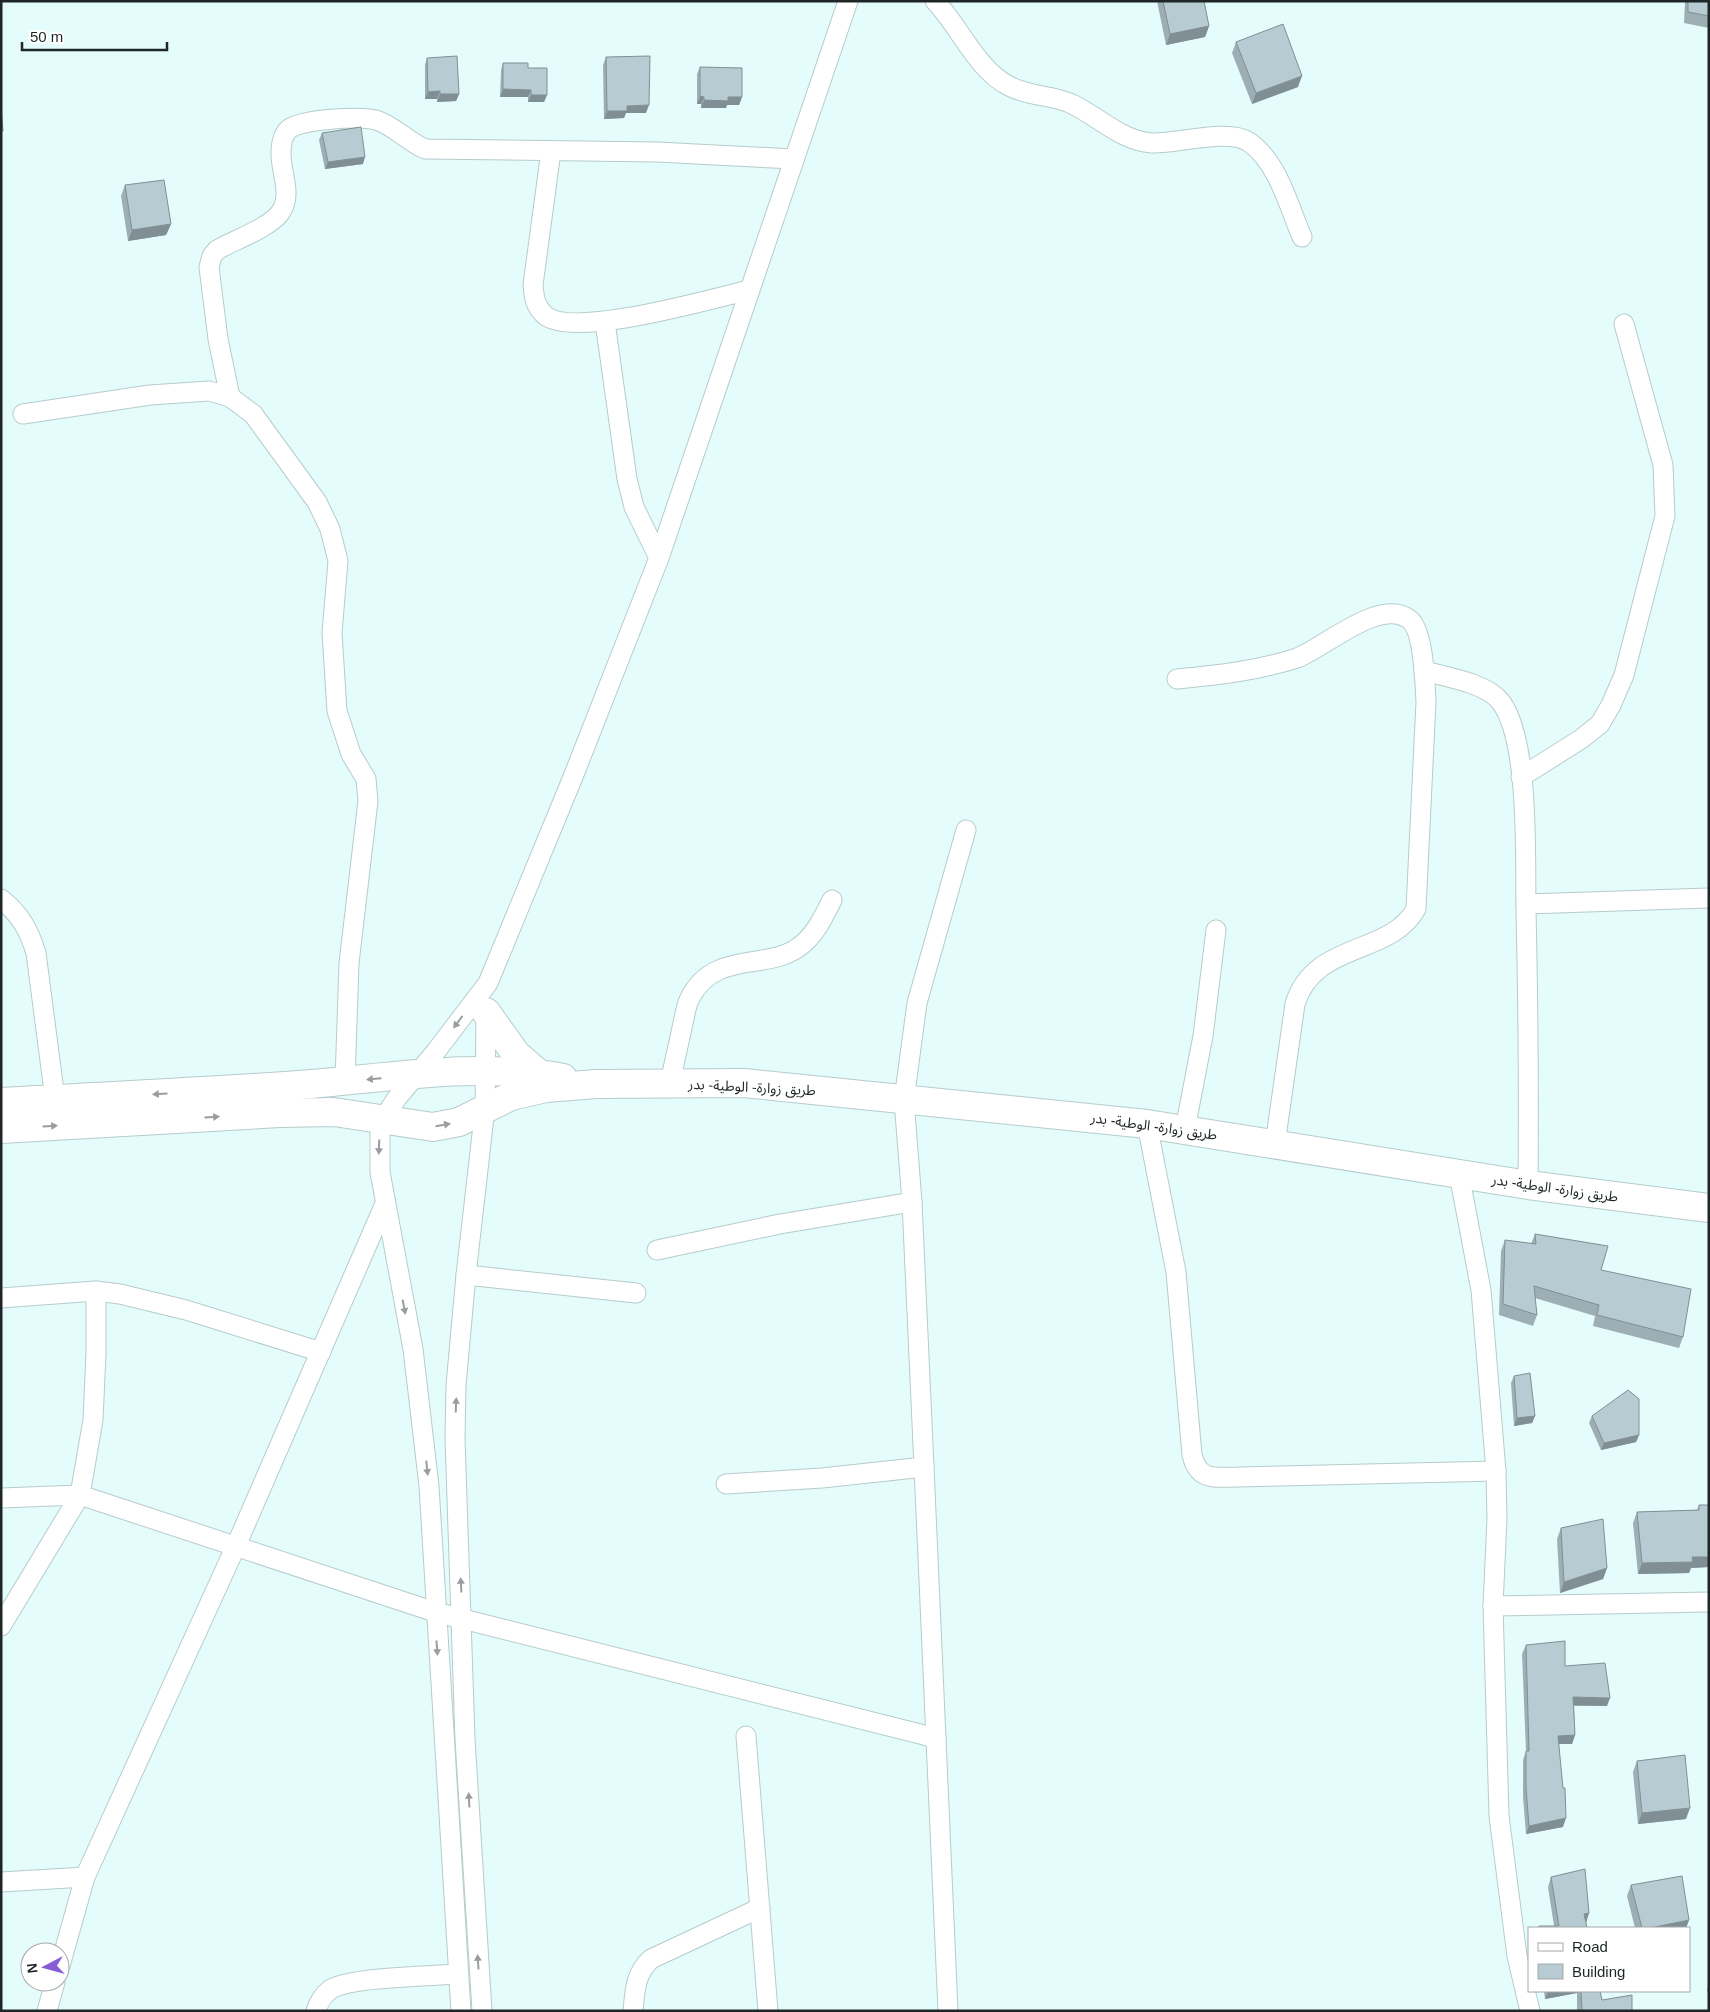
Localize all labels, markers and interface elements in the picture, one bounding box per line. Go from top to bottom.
scale bar [22,20,168,52]
text: 50 m [30,28,63,45]
one-way arrow [453,1015,464,1028]
one-way arrow [366,1075,382,1083]
street label: طريق زوارة- الوطية- بدر [687,1076,816,1100]
one-way arrow [152,1091,168,1099]
street label: طريق زوارة- الوطية- بدر [1088,1109,1218,1145]
one-way arrow [204,1112,220,1120]
one-way arrow [435,1120,451,1128]
one-way arrow [42,1122,58,1130]
one-way arrow [375,1139,383,1155]
street label: طريق زوارة- الوطية- بدر [1489,1171,1619,1207]
one-way arrow [401,1300,409,1316]
one-way arrow [452,1397,460,1413]
one-way arrow [423,1461,431,1477]
one-way arrow [456,1577,464,1593]
one-way arrow [434,1640,442,1656]
one-way arrow [464,1792,472,1808]
legend [1528,1927,1690,1992]
text: Road [1572,1938,1608,1955]
north arrow [20,1942,70,1992]
one-way arrow [474,1954,482,1970]
text: N [24,1962,41,1974]
text: Building [1572,1963,1625,1980]

